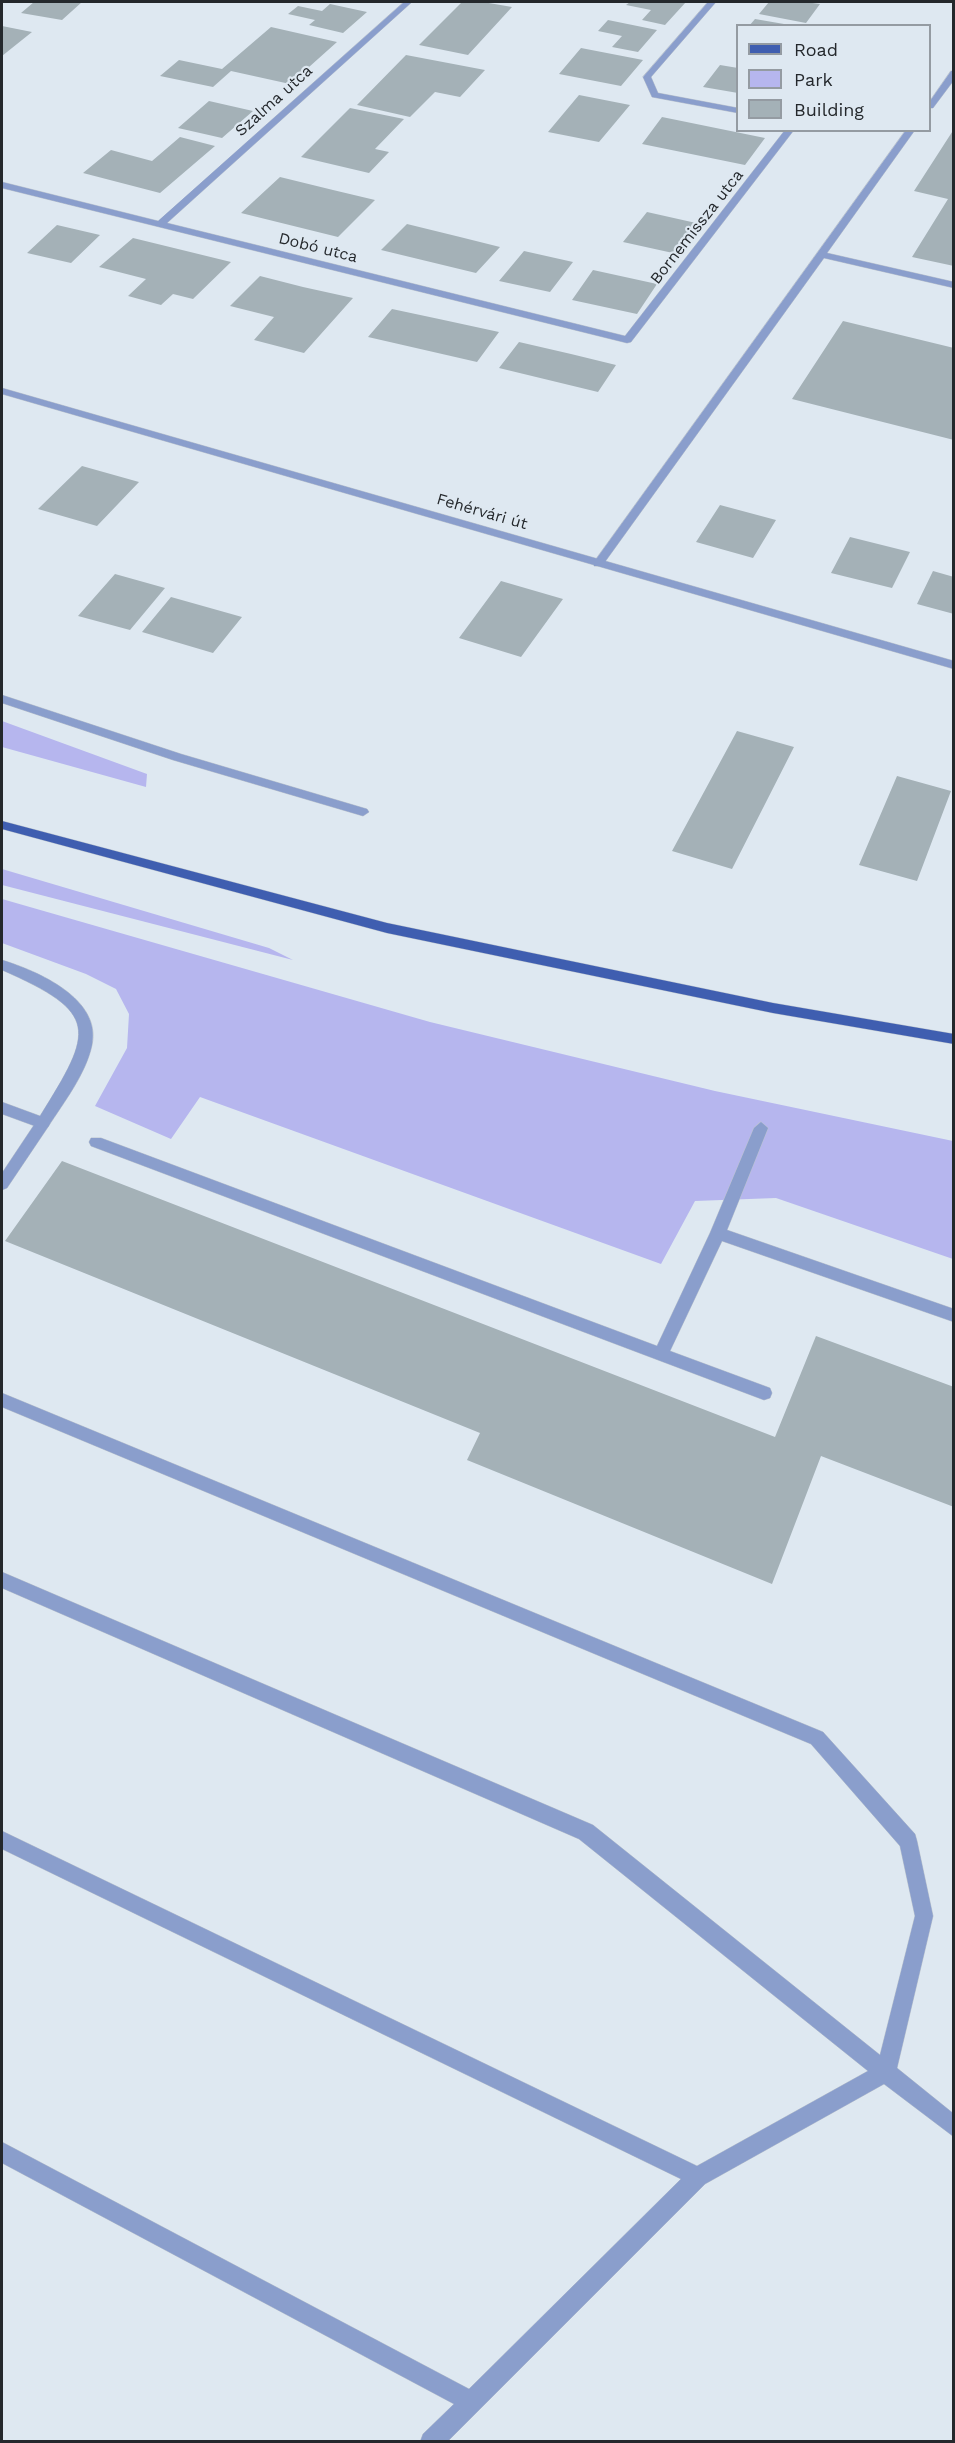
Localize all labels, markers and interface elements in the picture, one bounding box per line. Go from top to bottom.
legend [736,24,931,132]
text: Road [794,39,838,60]
street label: Szalma utca [232,61,316,141]
text: Park [794,69,833,90]
text: Building [794,99,864,120]
street label: Bornemissza utca [646,166,748,288]
street label: Dobó utca [276,229,360,267]
street label: Fehérvári út [434,490,530,534]

